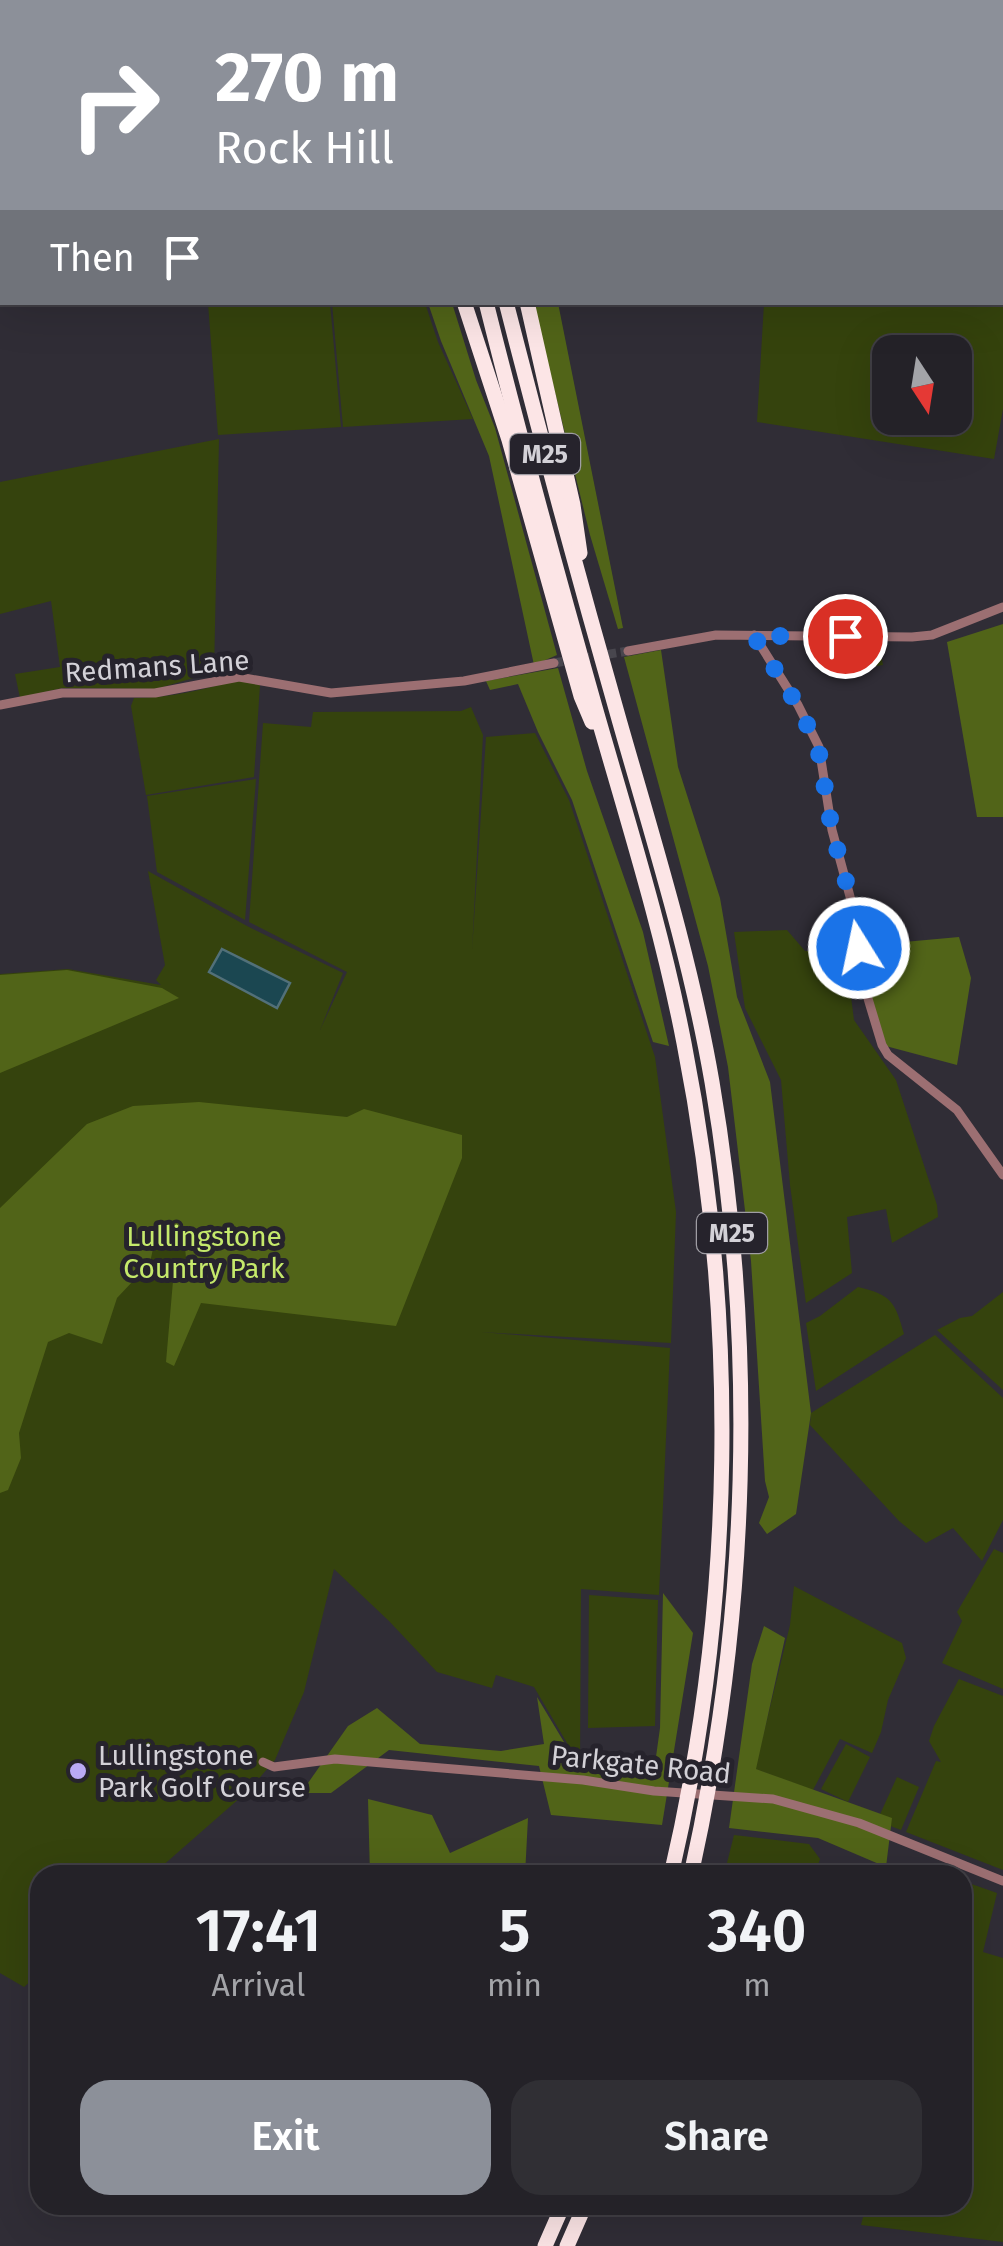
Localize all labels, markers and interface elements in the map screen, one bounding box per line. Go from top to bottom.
text: 270 m [215,36,399,120]
icon: right [50,40,180,170]
text: Rock Hill [215,121,394,175]
icon: arrive [155,230,210,285]
text: Then [50,235,135,281]
north arrow [872,335,972,435]
map controls [872,335,972,435]
road number: M25 [510,434,580,474]
pin [803,594,888,679]
icon: arrive [818,609,873,664]
street label: Redmans Lane [63,644,251,689]
position arrow [807,896,911,1000]
road number: M25 [697,1213,767,1253]
park label: Lullingstone Country Park [123,1220,285,1285]
place label: Lullingstone Park Golf Course [98,1739,306,1804]
street label: Parkgate Road [549,1739,733,1790]
marker: Lullingstone Park Golf Course [67,1760,89,1782]
text: 17:41 [196,1895,321,1967]
text: 5 [499,1895,530,1967]
text: 340 [708,1895,806,1967]
text: Arrival [212,1966,305,2004]
text: min [487,1966,542,2004]
text: m [743,1966,771,2004]
button: Exit [80,2080,491,2195]
button: Share [511,2080,922,2195]

